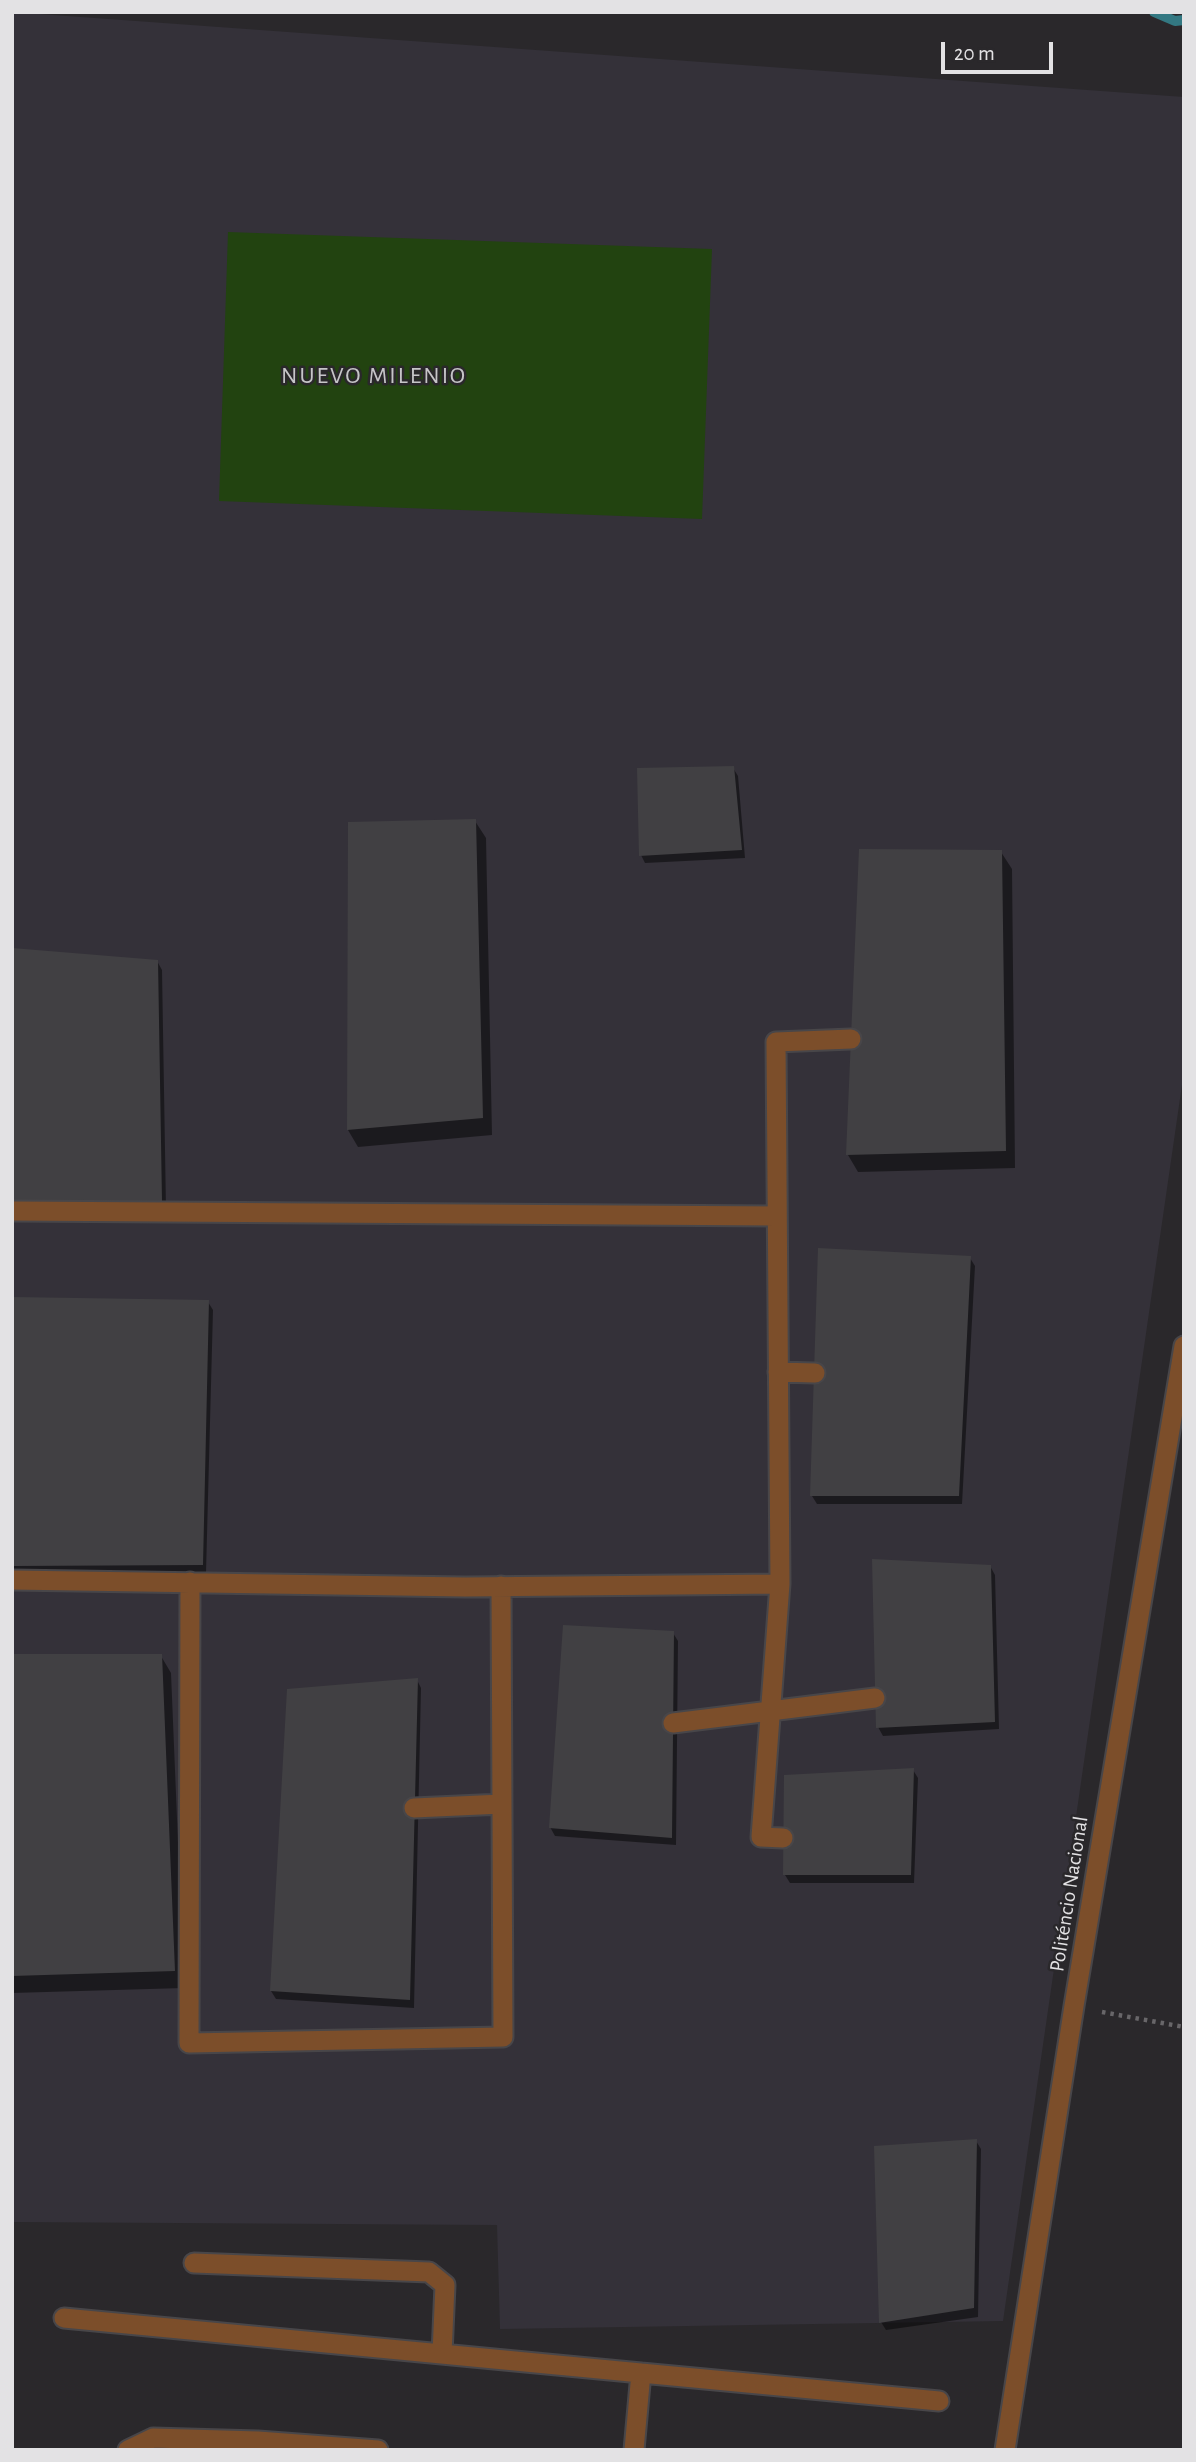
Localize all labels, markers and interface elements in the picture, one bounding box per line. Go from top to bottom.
scale bar [944,28,1056,72]
text: 20 m [954,43,995,64]
district label: NUEVO MILENIO [283,362,465,390]
street label: Politéncio Nacional [1044,1814,1094,1974]

